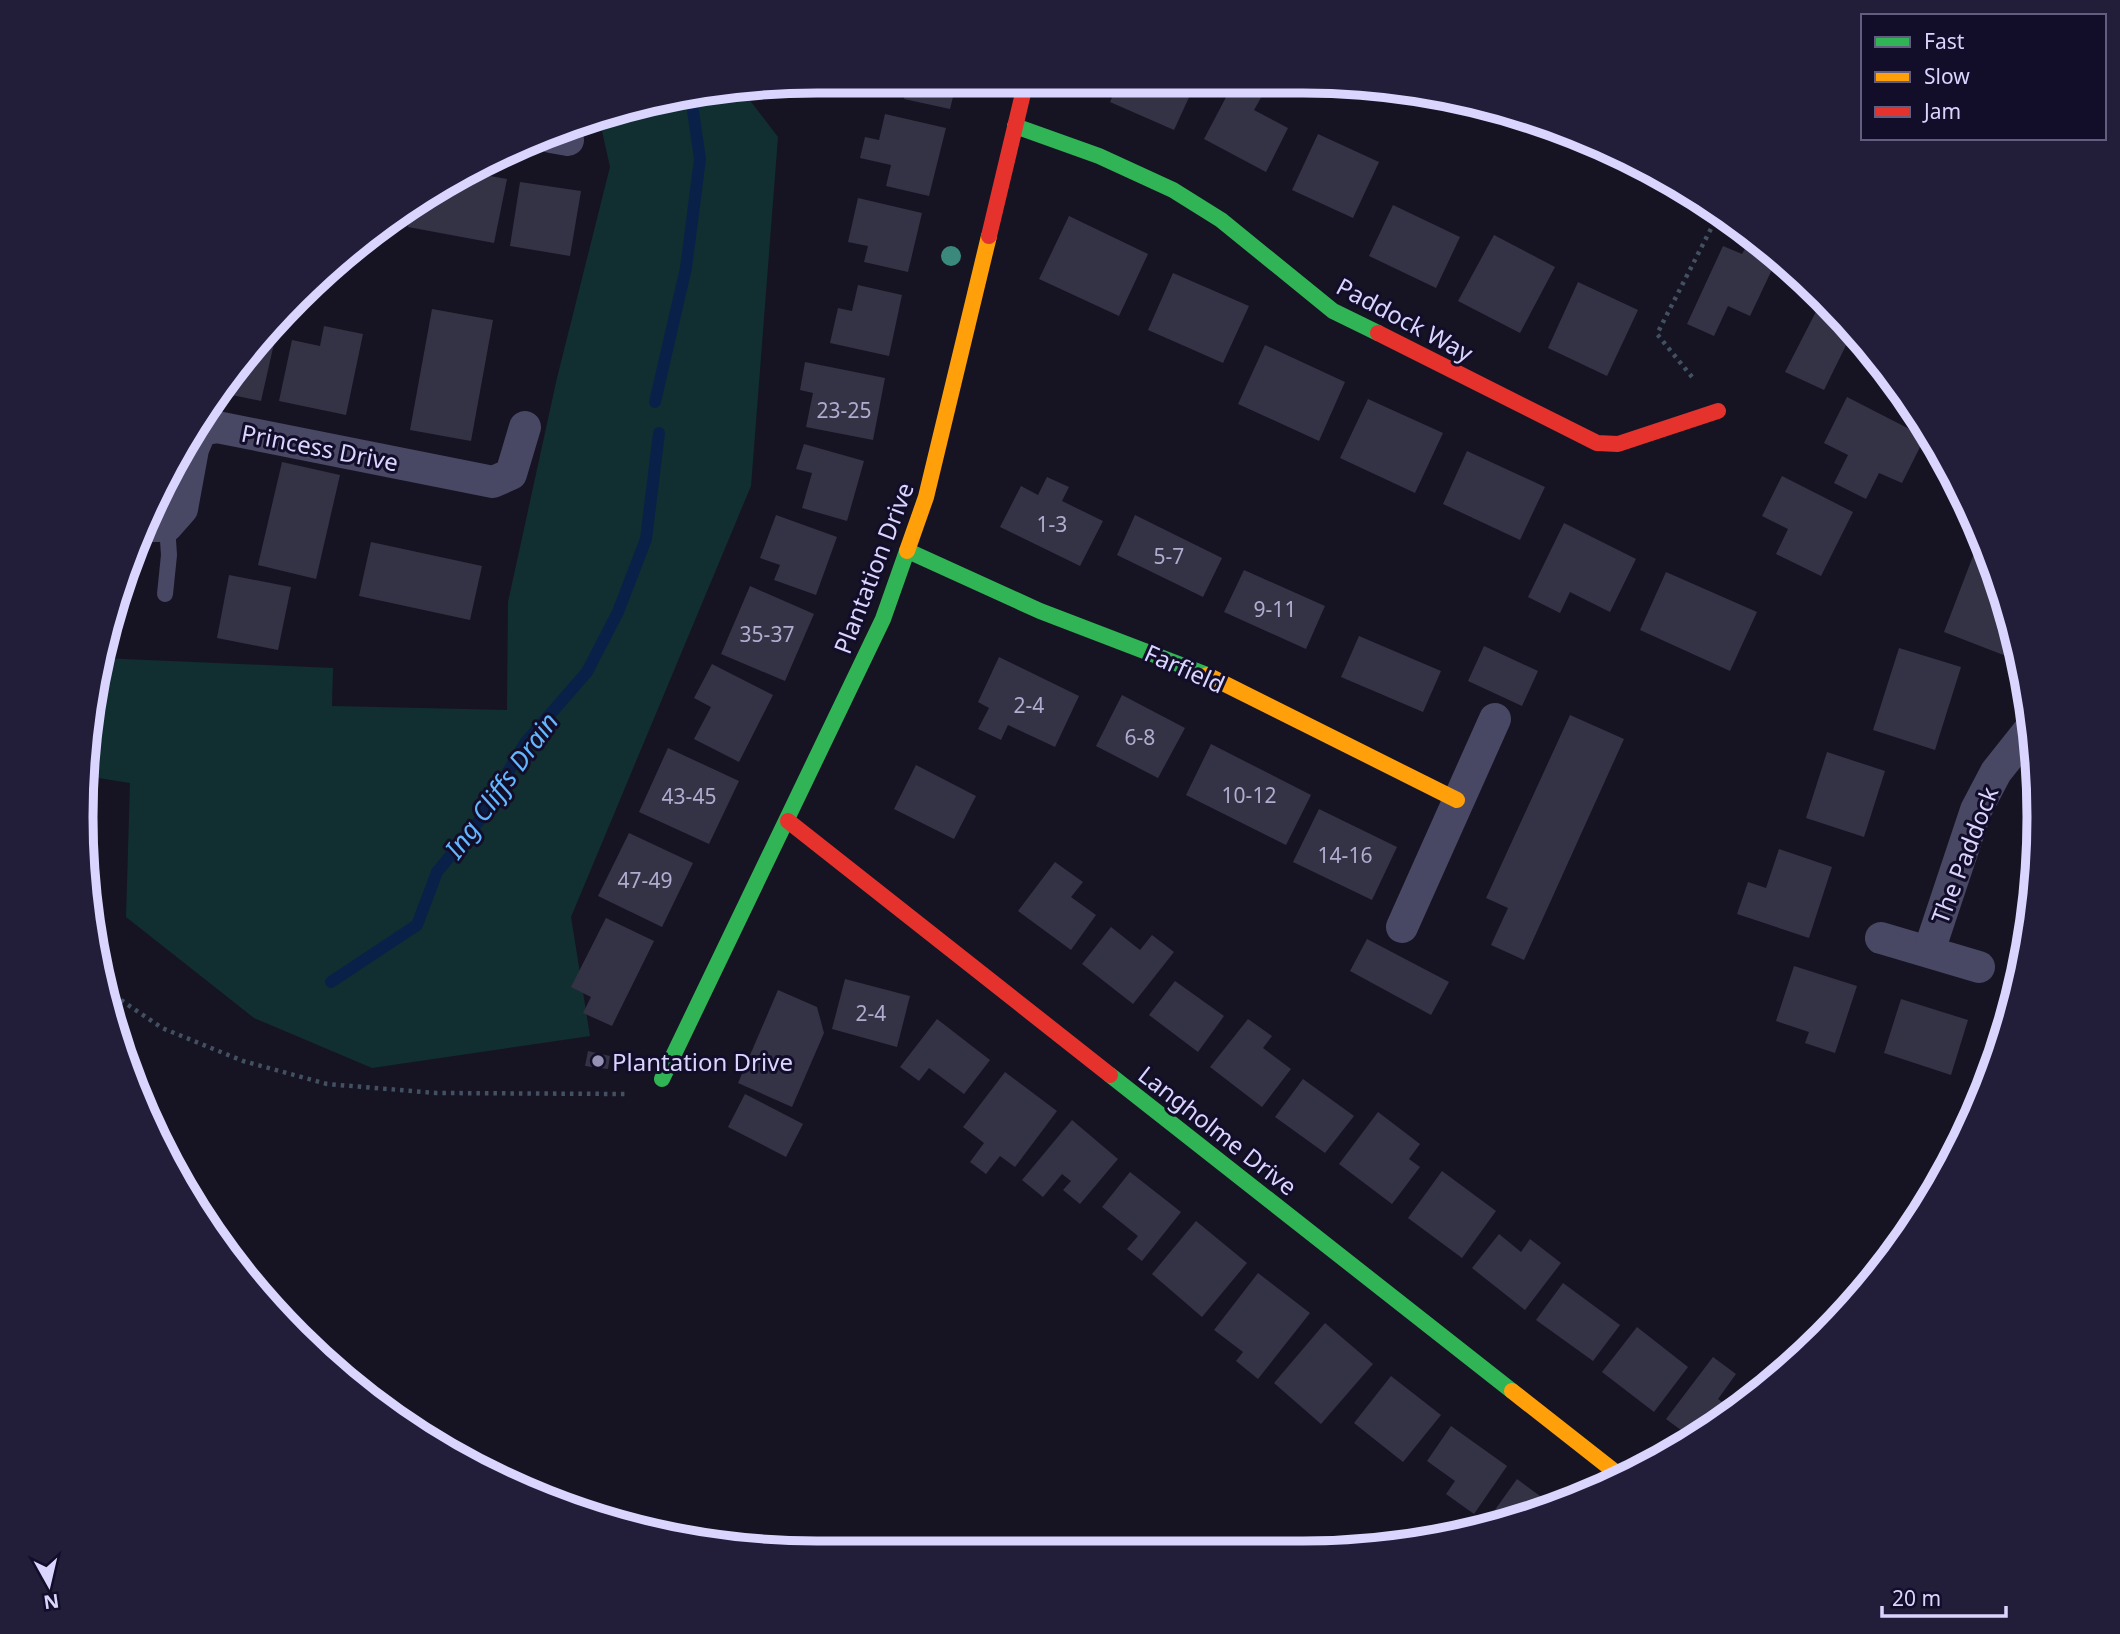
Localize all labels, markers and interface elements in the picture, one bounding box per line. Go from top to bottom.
legend [1861,14,2106,140]
text: Fast [1924,27,1965,55]
text: Slow [1924,62,1970,90]
text: Jam [1922,97,1961,125]
street label: Paddock Way [1331,269,1480,369]
house number: 23-25 [817,396,871,424]
street label: Princess Drive [239,416,401,478]
street label: Plantation Drive [825,478,921,658]
house number: 1-3 [1037,510,1067,538]
house number: 5-7 [1154,542,1184,570]
house number: 9-11 [1254,595,1296,623]
house number: 35-37 [740,620,794,648]
street label: Farfield [1140,636,1230,700]
house number: 2-4 [1014,691,1044,719]
water label: Ing Cliffs Drain [435,705,566,866]
house number: 6-8 [1125,723,1155,751]
house number: 10-12 [1222,781,1276,809]
house number: 43-45 [662,782,716,810]
street label: The Paddock [1923,782,2005,928]
house number: 14-16 [1318,841,1372,869]
house number: 47-49 [618,866,672,894]
house number: 2-4 [856,999,886,1027]
place label: Plantation Drive [612,1045,793,1078]
marker: Plantation Drive [590,1053,606,1069]
street label: Langholme Drive [1132,1058,1304,1202]
north arrow [14,1550,84,1620]
scale bar [1882,1574,2006,1618]
text: 20 m [1892,1584,1941,1612]
text: N [42,1588,61,1616]

